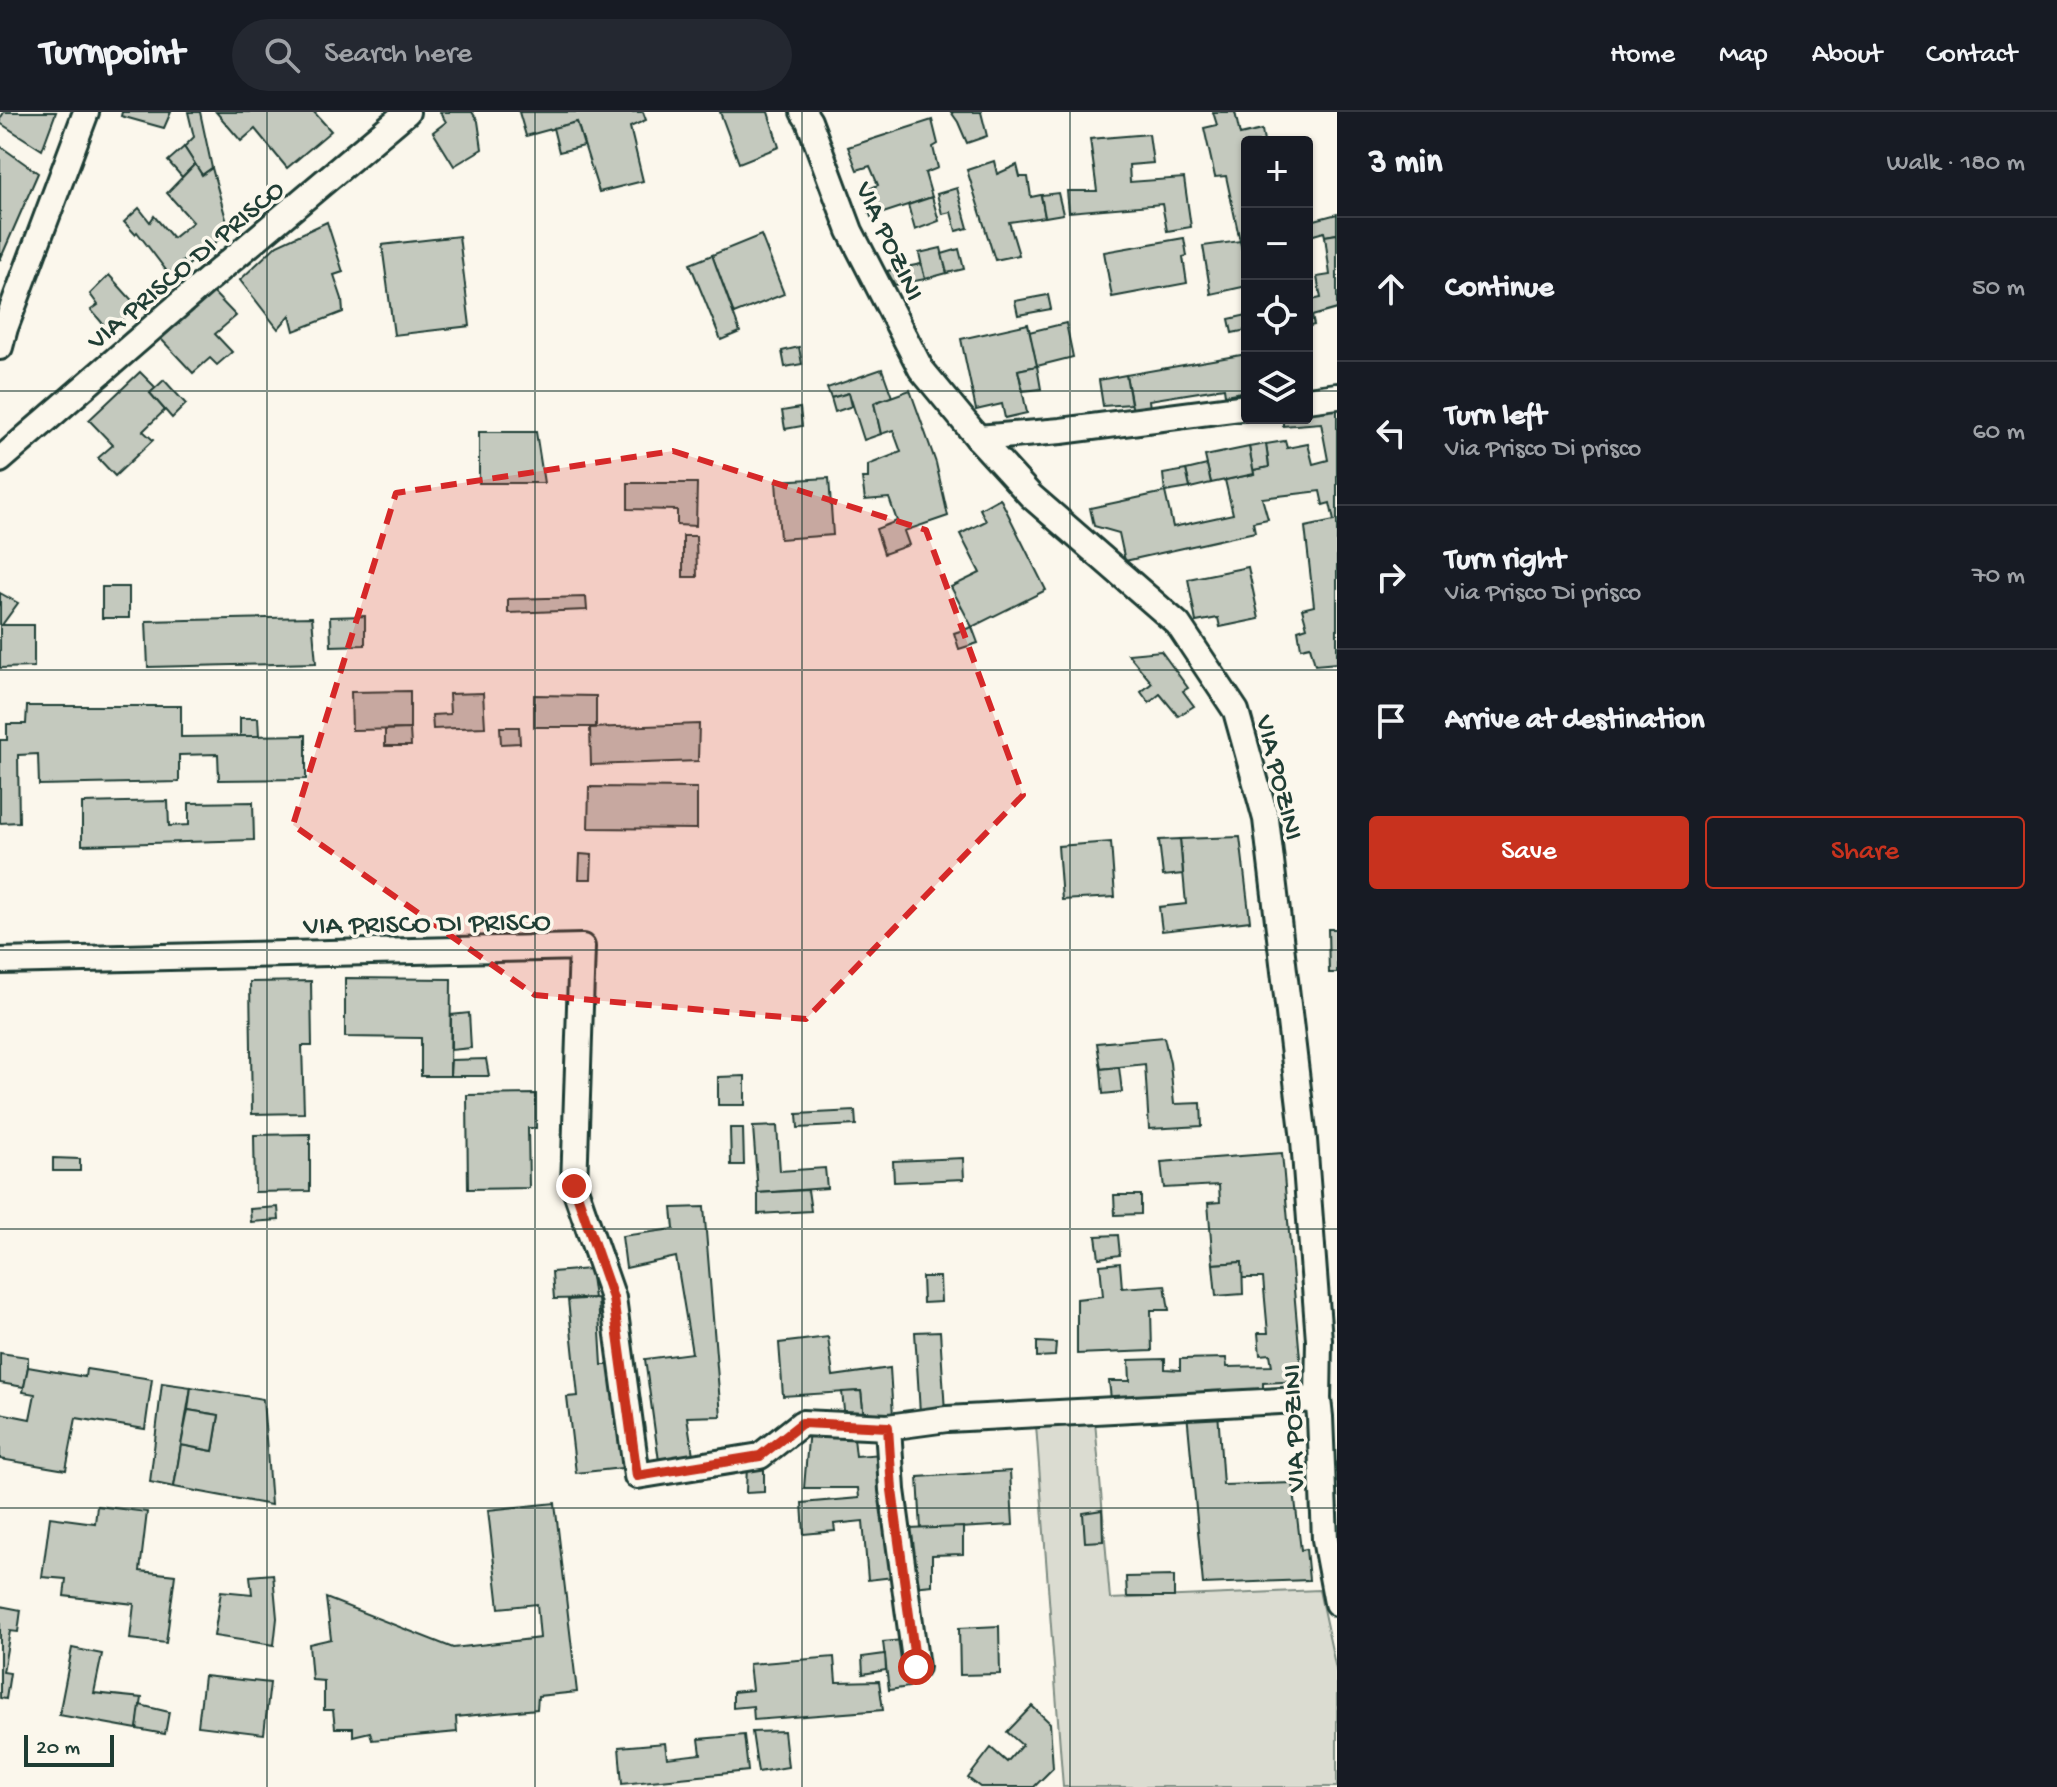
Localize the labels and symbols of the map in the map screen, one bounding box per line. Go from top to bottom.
street label: VIA PRISCO DI PRISCO [81,174,292,359]
street label: VIA POZINI [846,176,930,307]
street label: VIA POZINI [1246,711,1309,844]
street label: VIA PRISCO DI PRISCO [302,907,551,944]
route end [556,1168,592,1204]
street label: VIA POZINI [1277,1364,1314,1493]
route start [898,1649,934,1685]
scale bar [24,1731,114,1767]

